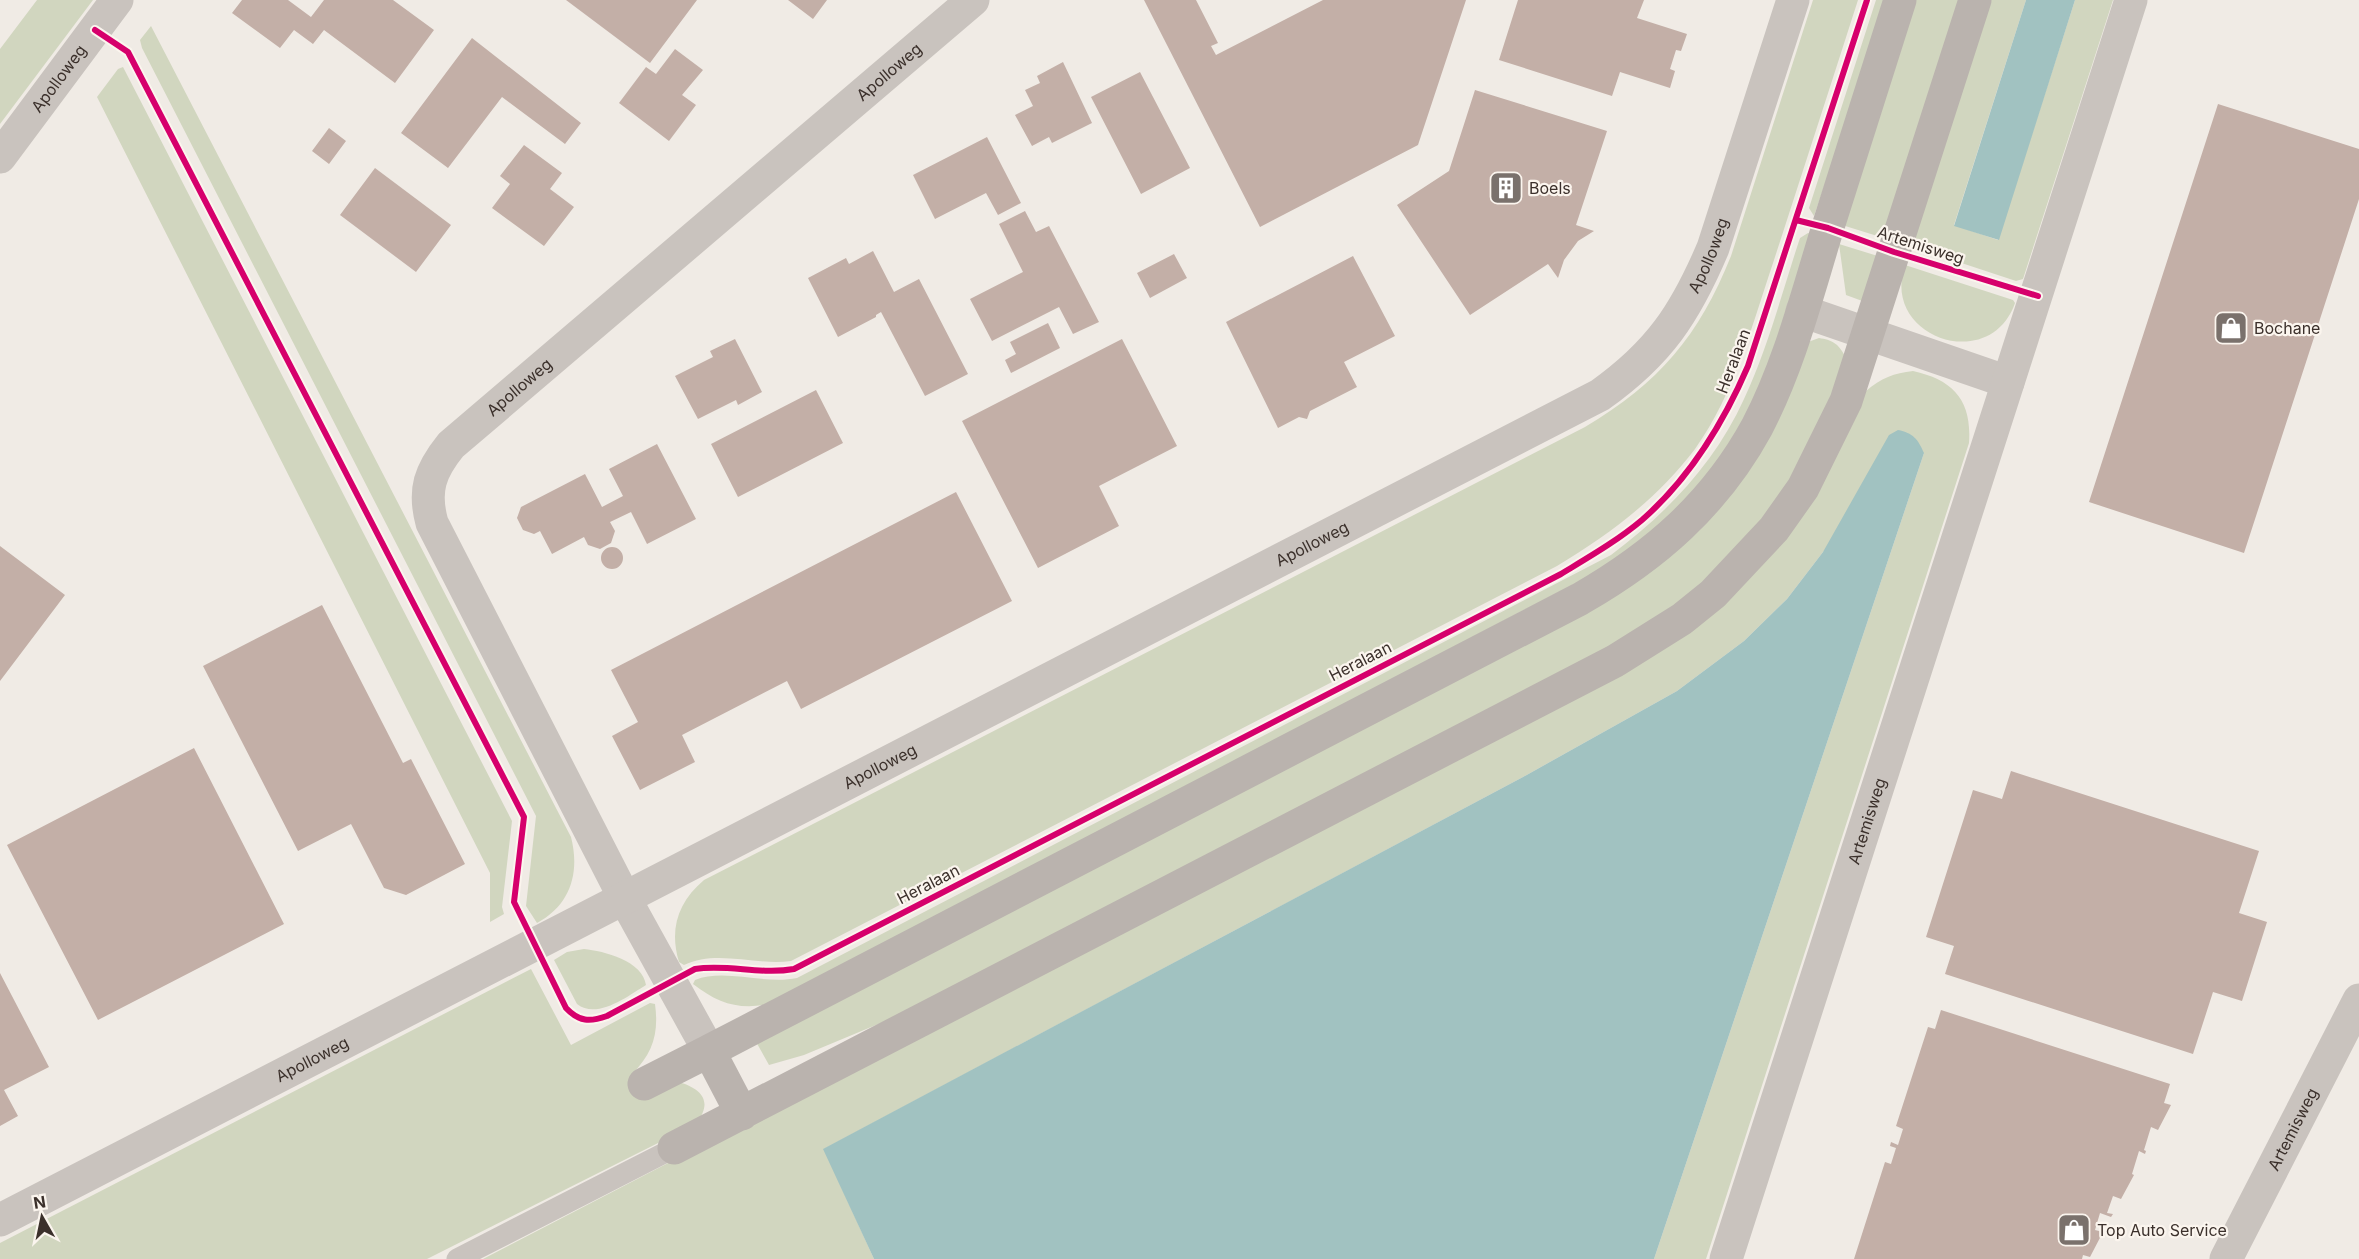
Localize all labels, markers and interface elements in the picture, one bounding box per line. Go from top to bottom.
street label: Apolloweg [852,38,926,105]
street label: Apolloweg [27,41,90,116]
building icon: Boels [1488,170,1524,206]
place label: Boels [1529,178,1571,198]
street label: Apolloweg [1684,215,1732,296]
street label: Artemisweg [1875,222,1967,268]
shop icon: Bochane [2213,310,2249,346]
place label: Bochane [2254,318,2320,338]
street label: Heralaan [1712,326,1754,396]
street label: Apolloweg [482,354,556,420]
street label: Apolloweg [1272,516,1352,571]
street label: Heralaan [1325,637,1395,685]
street label: Apolloweg [840,739,920,793]
street label: Artemisweg [1844,775,1890,867]
street label: Heralaan [893,860,963,908]
street label: Apolloweg [272,1032,352,1086]
street label: Artemisweg [2263,1085,2322,1174]
north arrow [12,1187,72,1247]
text: N [32,1191,47,1213]
shop icon: Top Auto Service [2056,1212,2092,1248]
place label: Top Auto Service [2097,1220,2227,1240]

